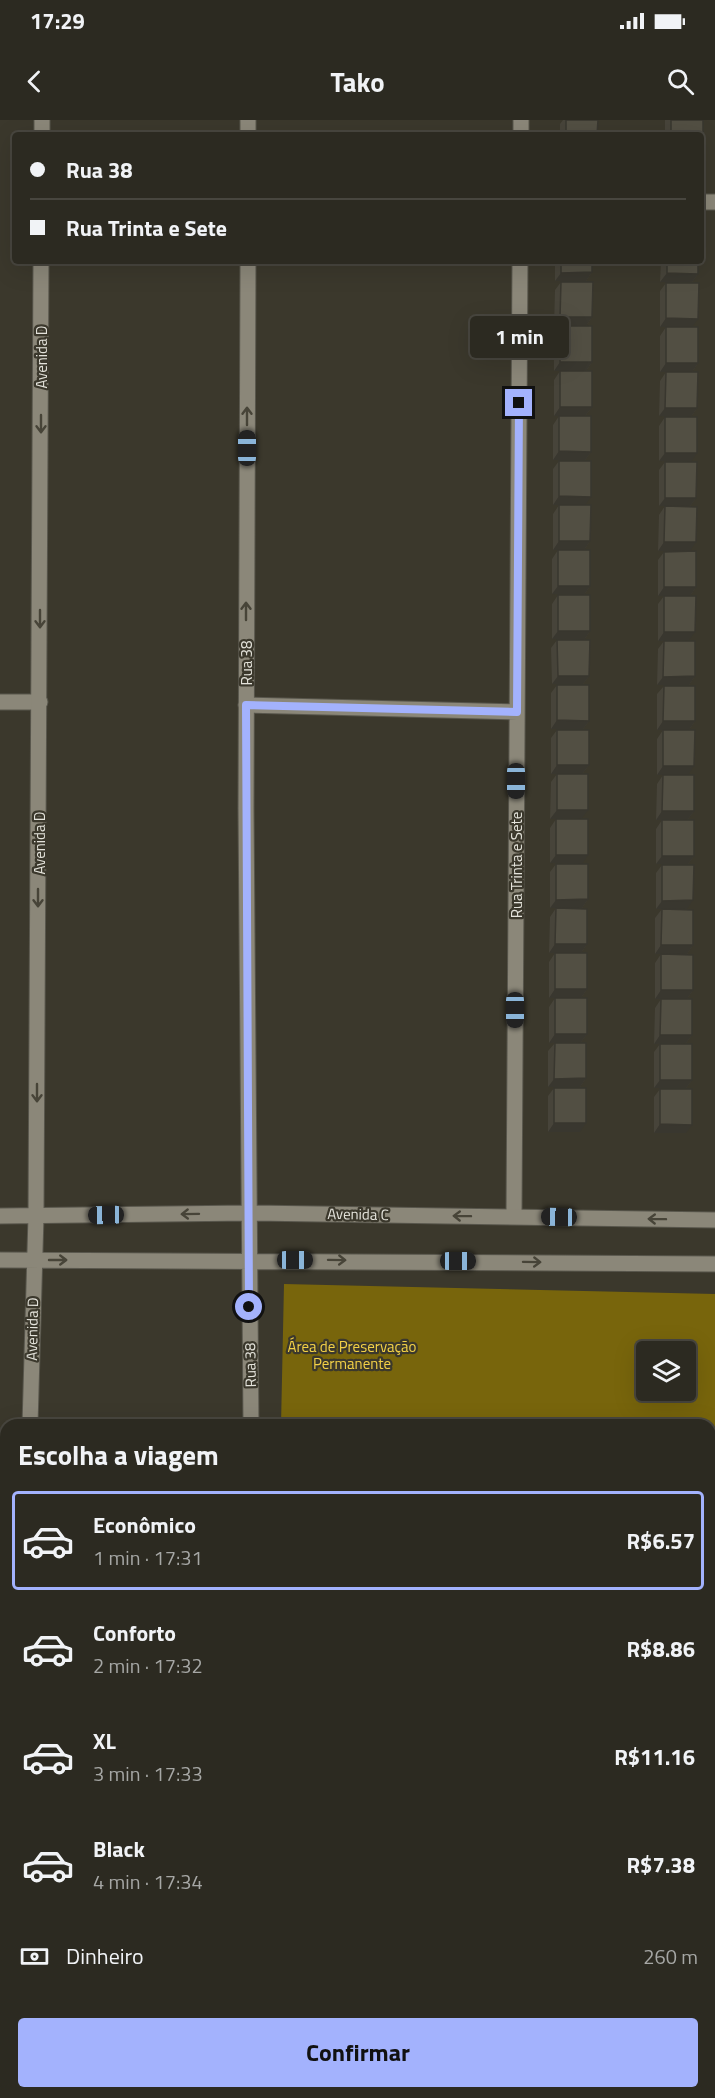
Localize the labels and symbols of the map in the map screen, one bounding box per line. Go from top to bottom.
callout: 1 min [470,316,568,358]
street label: Avenida D [30,325,53,389]
route end [505,389,532,416]
one-way arrow [241,406,253,426]
one-way arrow [35,414,47,434]
car [238,430,256,466]
one-way arrow [241,601,252,621]
one-way arrow [34,609,46,629]
street label: Rua 38 [235,641,258,685]
car [507,763,525,799]
street label: Avenida D [28,811,51,875]
street label: Rua Trinta e Sete [505,812,528,918]
one-way arrow [33,888,44,908]
car [506,992,524,1028]
one-way arrow [31,1083,43,1103]
street label: Avenida C [327,1202,389,1226]
car [88,1206,124,1224]
one-way arrow [180,1208,200,1220]
car [541,1208,577,1226]
one-way arrow [452,1210,472,1221]
one-way arrow [647,1213,667,1225]
car [277,1251,313,1269]
car [440,1252,476,1270]
one-way arrow [48,1254,68,1266]
one-way arrow [327,1254,347,1266]
one-way arrow [522,1256,542,1268]
route start [235,1293,262,1320]
street label: Avenida D [20,1297,44,1361]
park label: Área de Preservação Permanente [287,1335,417,1375]
street label: Rua 38 [238,1342,262,1388]

